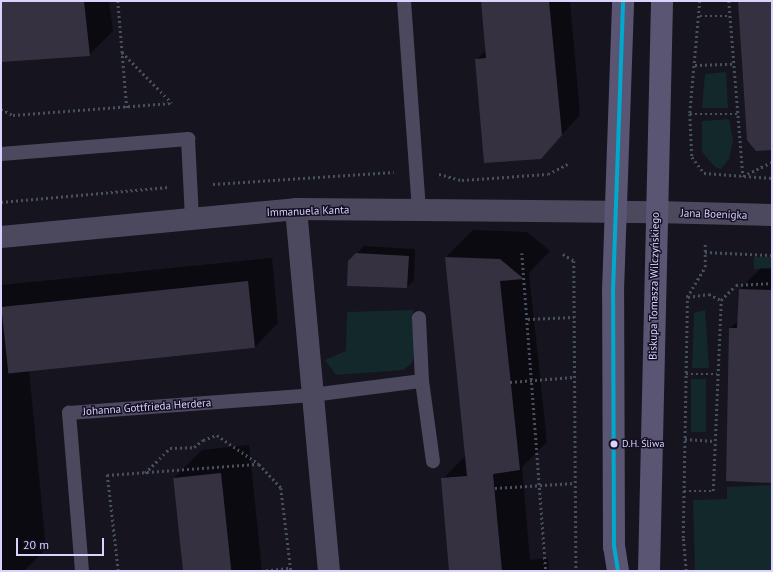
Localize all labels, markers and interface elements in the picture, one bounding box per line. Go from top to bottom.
street label: Immanuela Kanta [266,203,350,219]
street label: Jana Boenigka [681,206,747,222]
street label: Biskupa Tomasza Wilczyńskiego [646,212,662,360]
street label: Johanna Gottfrieda Herdera [82,396,212,418]
place label: D.H. Śliwa [622,438,665,450]
marker: D.H. Śliwa [609,439,619,449]
scale bar [18,530,106,556]
text: 20 m [23,537,49,552]

